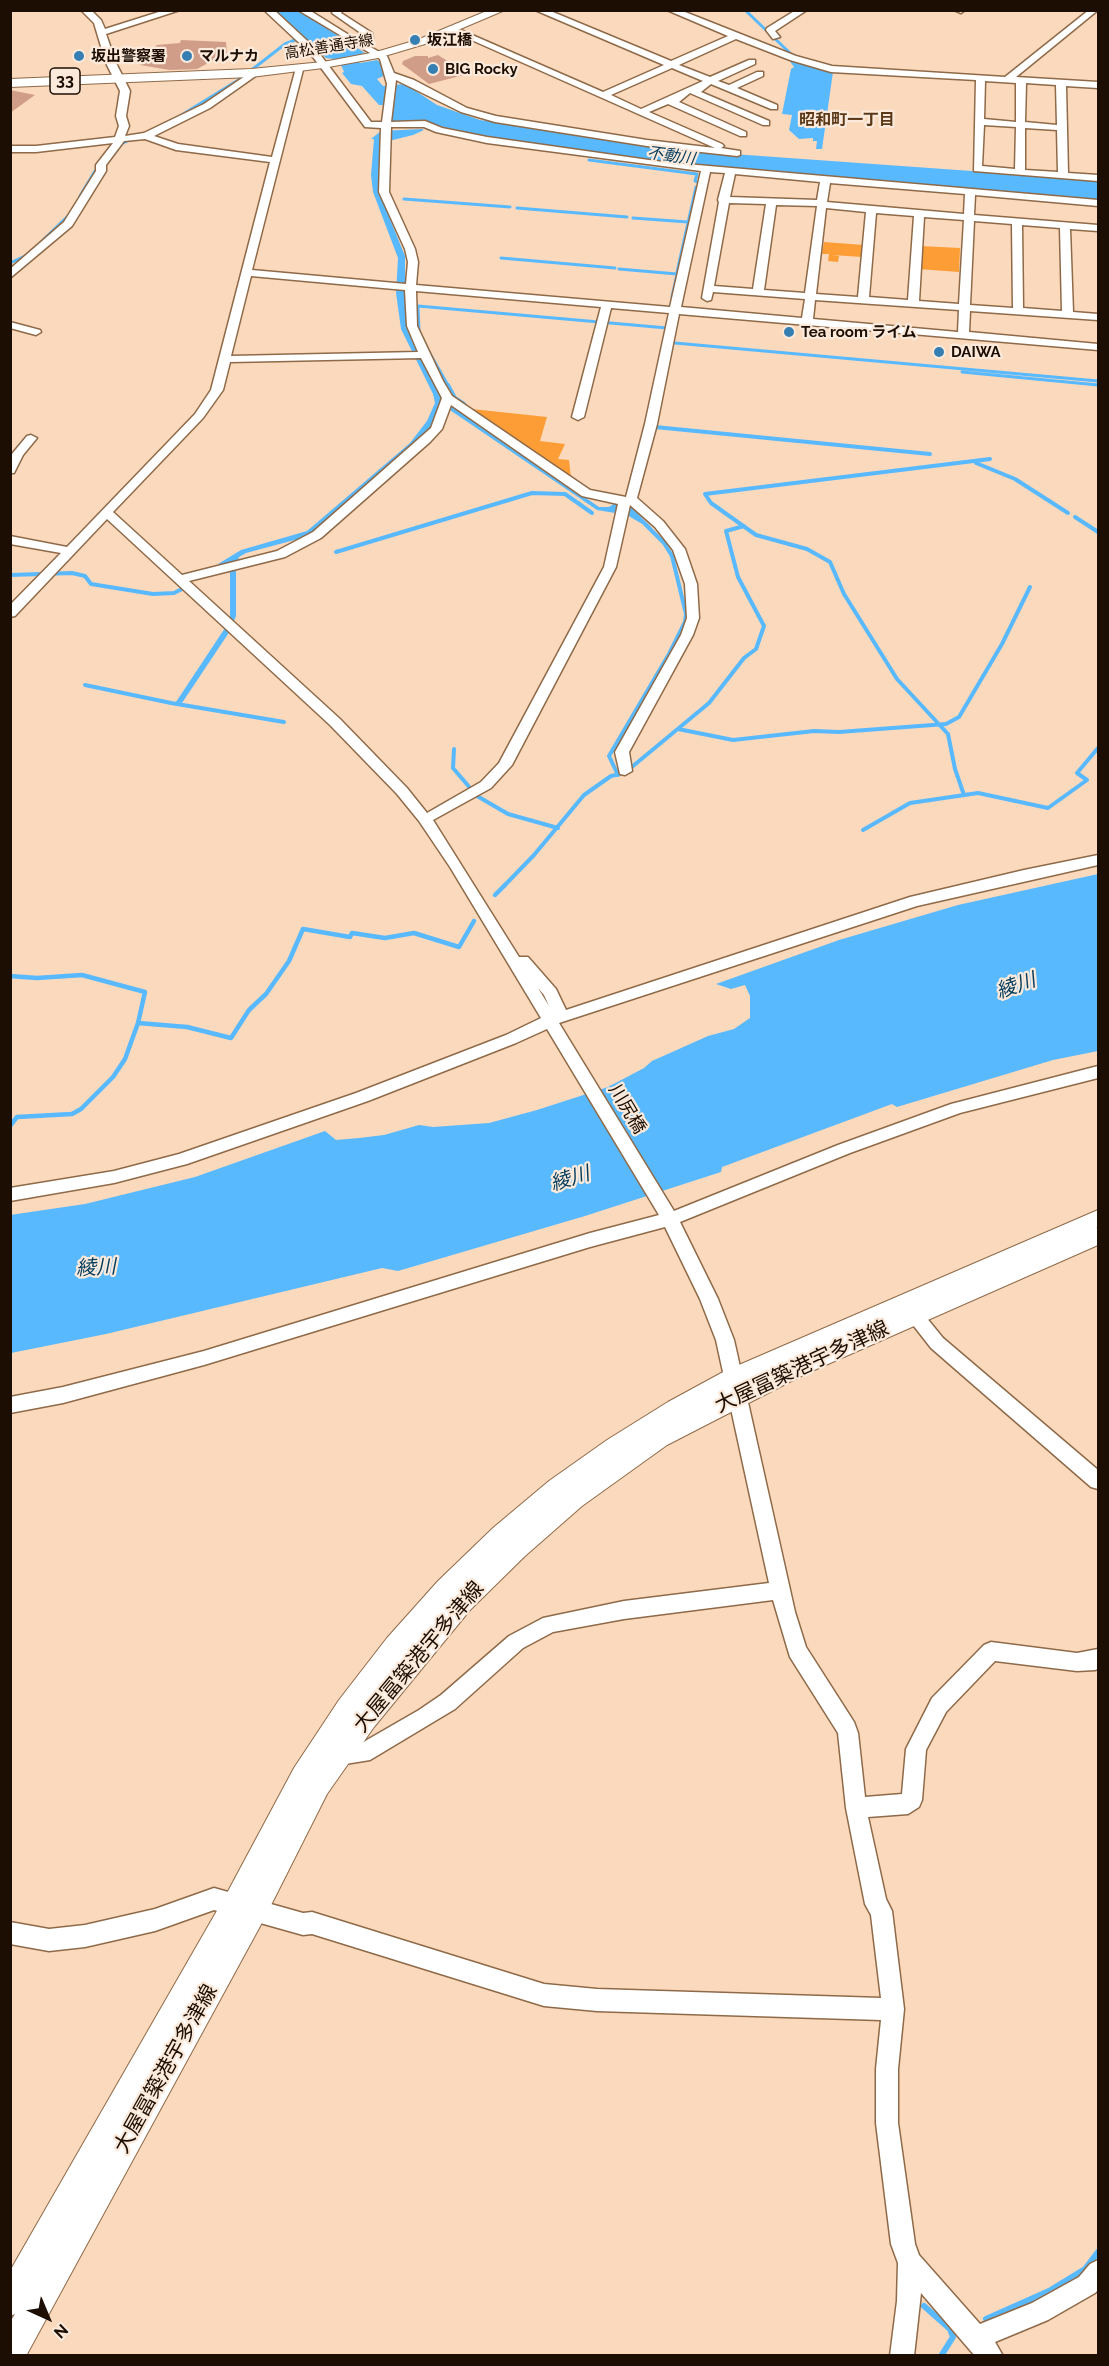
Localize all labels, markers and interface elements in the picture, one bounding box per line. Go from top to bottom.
street label: 高松善通寺線 [283,31,375,63]
place label: 坂江橋 [427,31,472,49]
marker: 坂江橋 [408,33,422,47]
place label: 坂出警察署 [91,47,166,65]
place label: マルナカ [199,47,259,65]
marker: 坂出警察署 [72,49,86,63]
marker: マルナカ [180,49,194,63]
place label: BIG Rocky [445,60,518,78]
marker: BIG Rocky [426,62,440,76]
road number: 33 [50,68,80,94]
district label: 昭和町一丁目 [799,110,895,130]
water label: 不動川 [646,143,696,169]
place label: Tea room ライム [801,323,916,341]
marker: Tea room ライム [782,325,796,339]
place label: DAIWA [951,343,1001,361]
marker: DAIWA [932,345,946,359]
water label: 綾川 [993,968,1039,1004]
street label: 川尻橋 [604,1080,650,1138]
water label: 綾川 [547,1162,593,1196]
water label: 綾川 [75,1255,117,1281]
street label: 大屋冨築港宇多津線 [711,1316,893,1418]
street label: 大屋冨築港宇多津線 [349,1577,489,1737]
street label: 大屋冨築港宇多津線 [109,1980,223,2158]
north arrow [18,2288,78,2348]
text: N [50,2320,72,2342]

